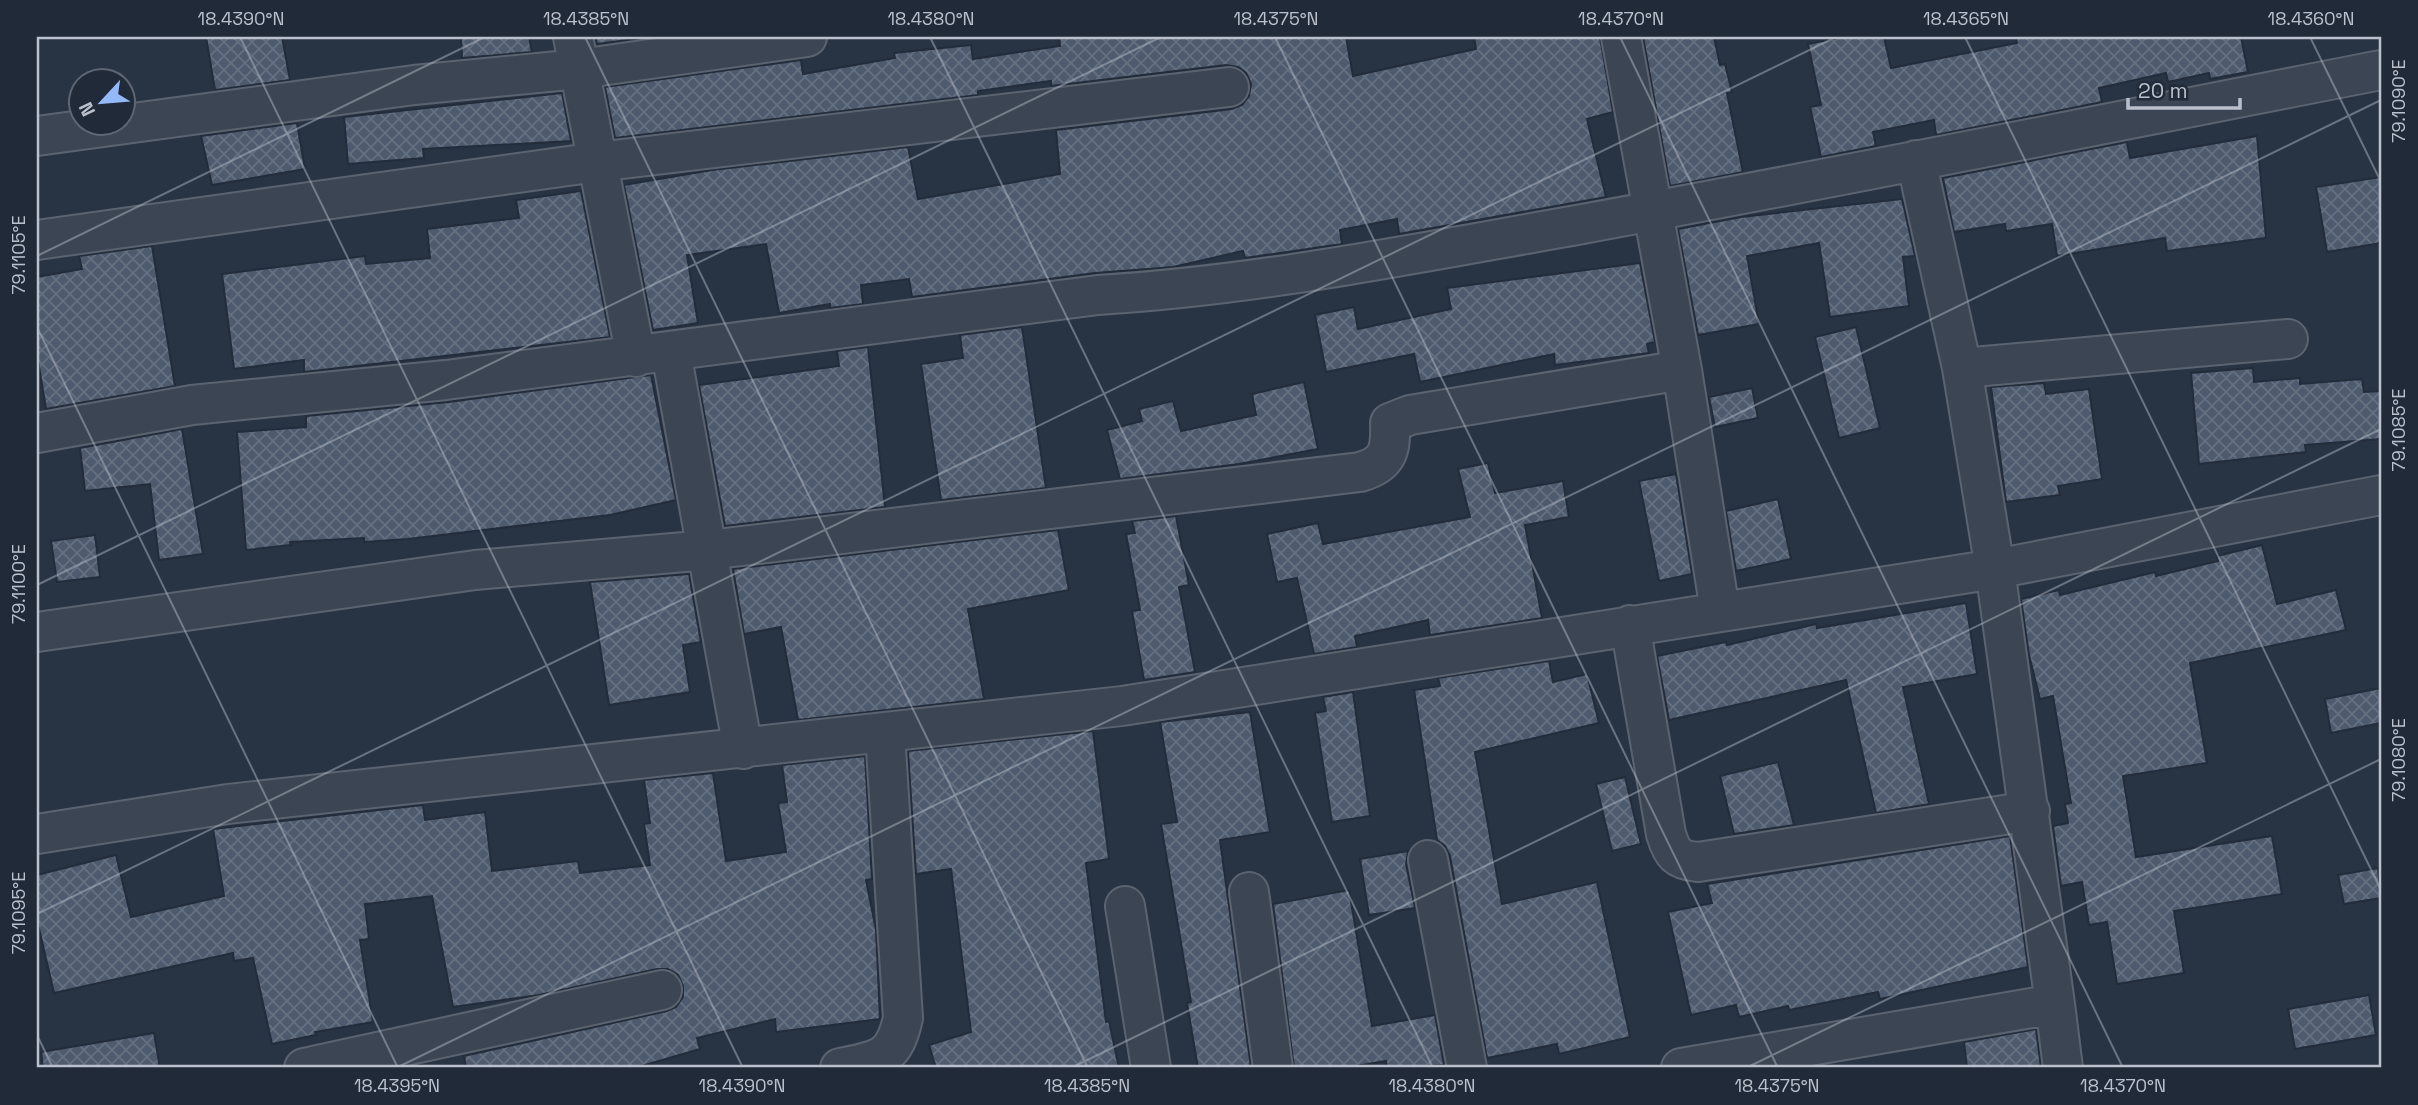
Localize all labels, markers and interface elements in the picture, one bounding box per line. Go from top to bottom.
text: 18.4390°N [198,7,284,30]
text: 18.4385°N [543,7,629,30]
text: 18.4380°N [888,7,974,30]
text: 18.4375°N [1233,7,1319,30]
text: 18.4370°N [1578,7,1664,30]
text: 18.4365°N [1923,7,2009,30]
text: 18.4360°N [2268,7,2354,30]
text: 79.1090°E [2387,59,2410,143]
north arrow [66,66,136,136]
scale bar [2128,66,2240,110]
text: 20 m [2138,77,2188,104]
text: N [73,98,101,120]
text: 79.1105°E [7,215,30,295]
text: 79.1085°E [2387,389,2410,471]
text: 79.1100°E [7,544,30,624]
text: 79.1080°E [2387,718,2410,802]
text: 79.1095°E [7,872,30,954]
text: 18.4395°N [354,1074,440,1097]
text: 18.4390°N [699,1074,785,1097]
text: 18.4385°N [1044,1074,1130,1097]
text: 18.4380°N [1389,1074,1475,1097]
text: 18.4375°N [1734,1074,1820,1097]
text: 18.4370°N [2080,1074,2166,1097]

